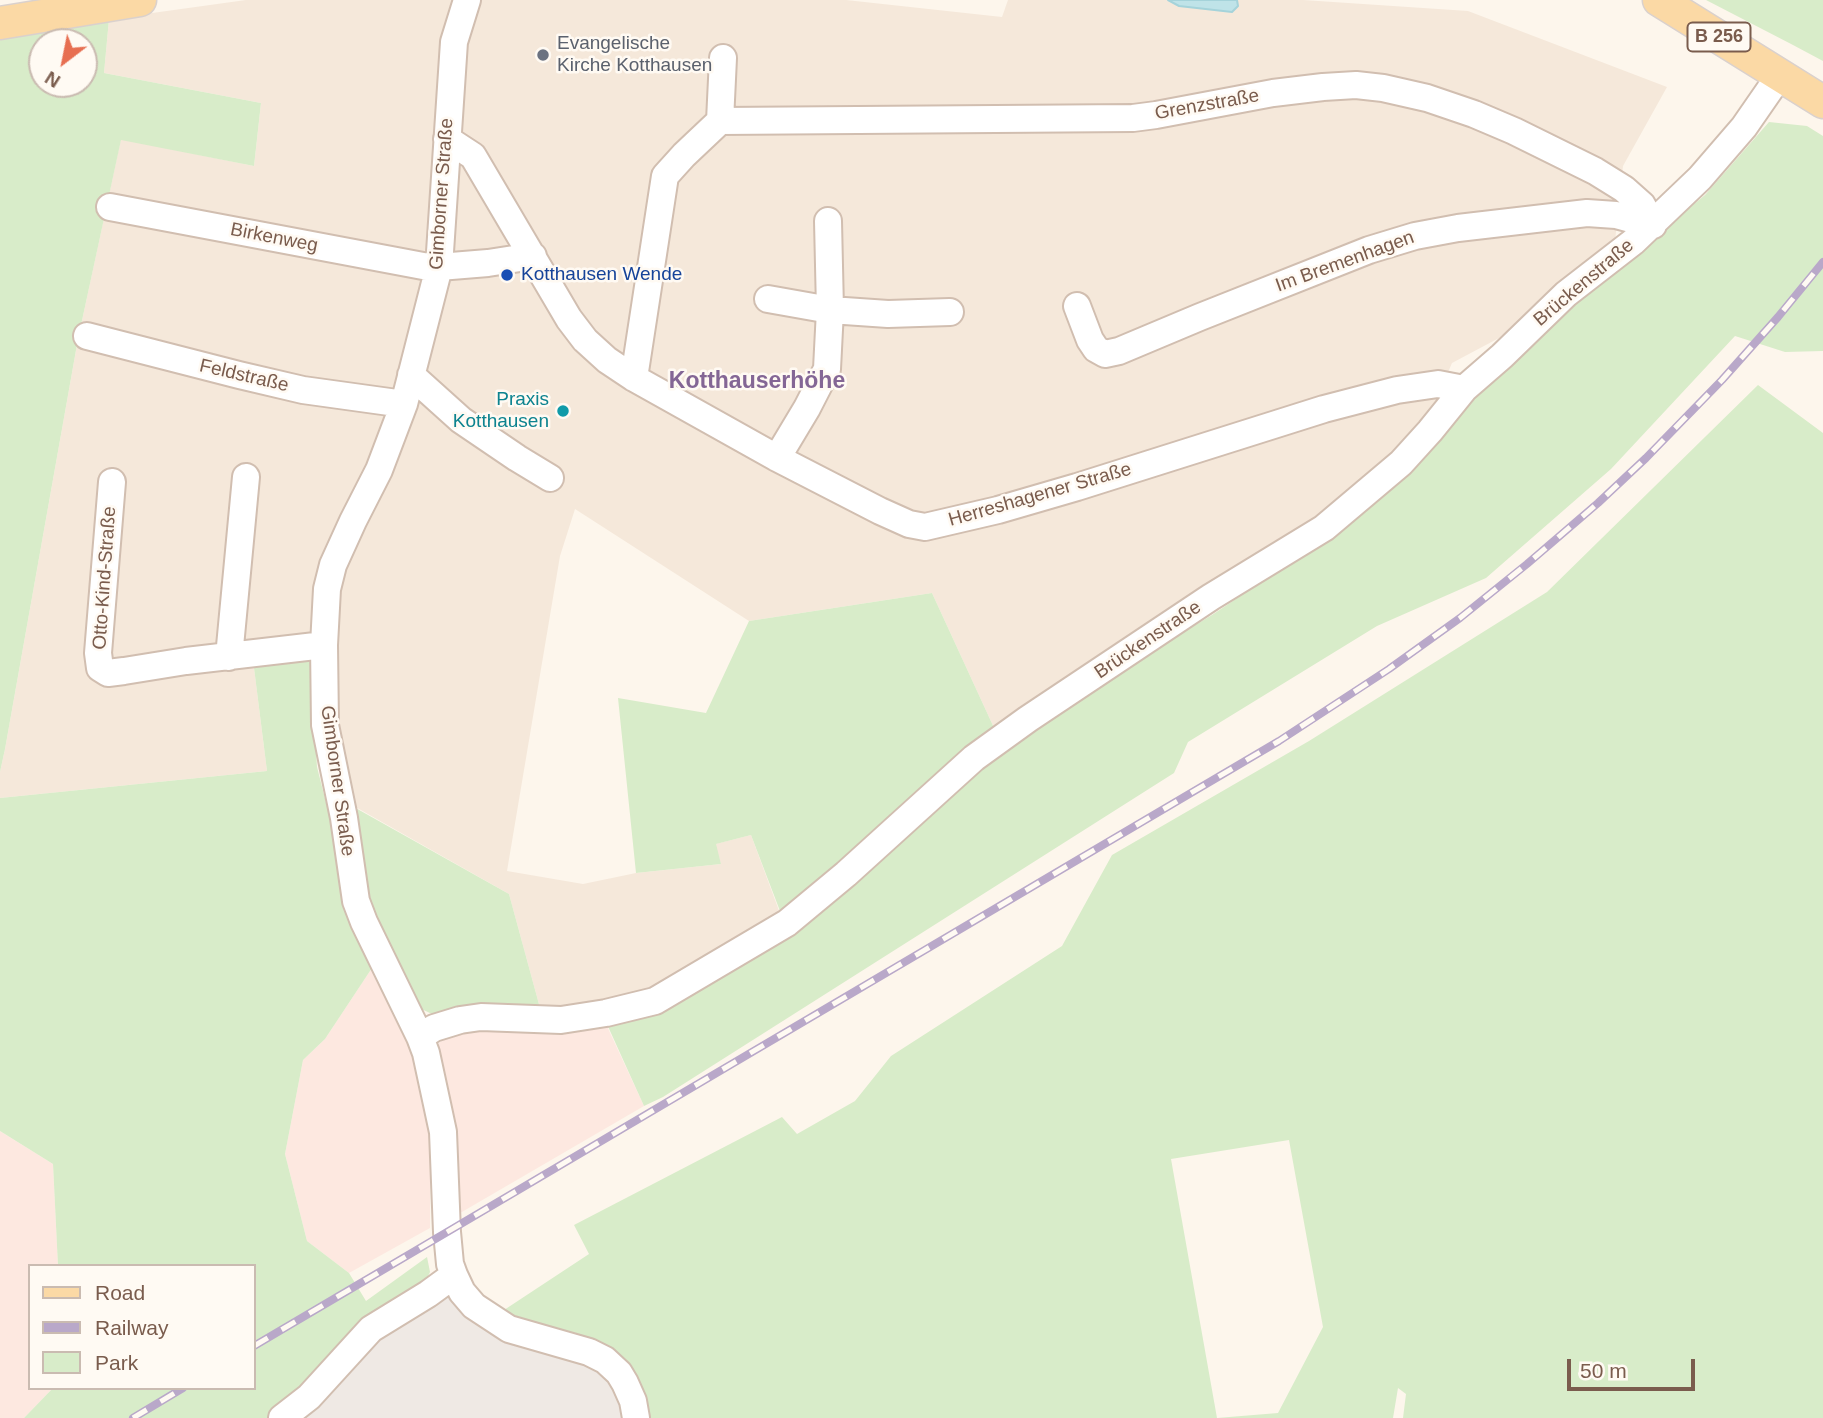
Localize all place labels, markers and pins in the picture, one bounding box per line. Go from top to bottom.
place label: Evangelische Kirche Kotthausen [557,33,712,77]
marker: Evangelische Kirche Kotthausen [535,47,551,63]
place label: Kotthausen Wende [521,264,682,286]
marker: Kotthausen Wende [499,267,515,283]
place label: Praxis Kotthausen [453,389,549,433]
marker: Praxis Kotthausen [555,403,571,419]

